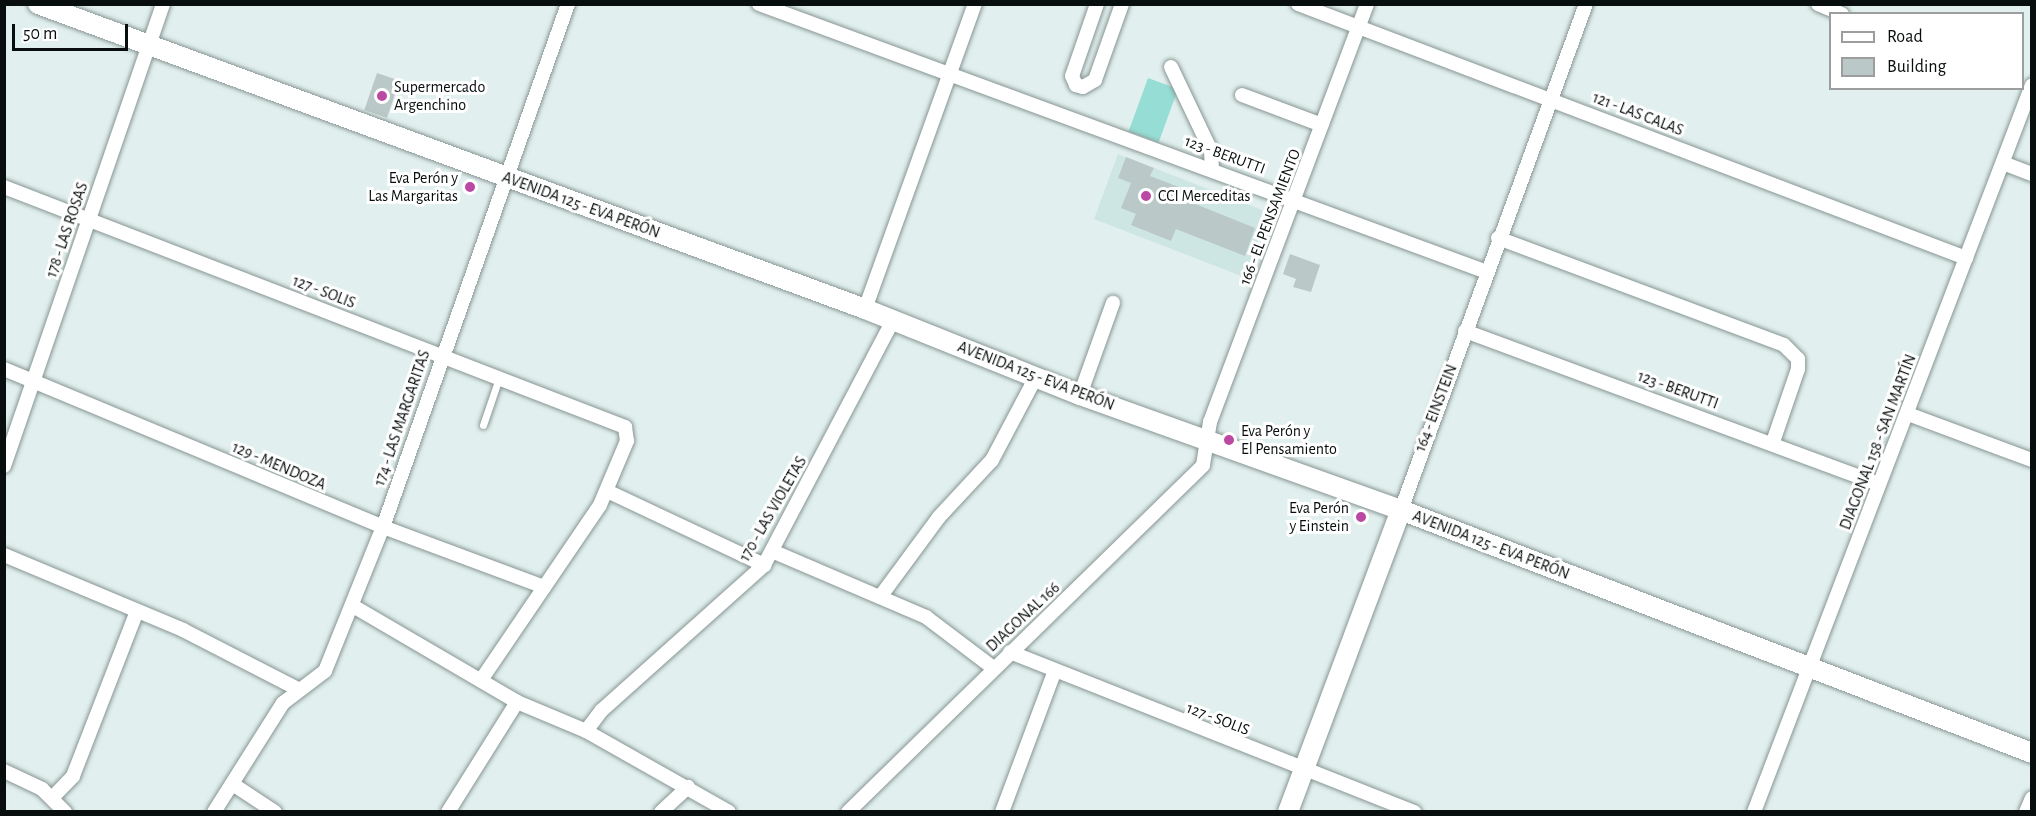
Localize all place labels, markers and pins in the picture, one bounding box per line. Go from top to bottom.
place label: Supermercado Argenchino [394,77,485,115]
marker: Supermercado Argenchino [375,89,389,103]
place label: Eva Perón y Las Margaritas [368,168,458,206]
marker: Eva Perón y Las Margaritas [463,180,477,194]
place label: CCI Merceditas [1158,186,1250,206]
marker: CCI Merceditas [1139,189,1153,203]
place label: Eva Perón y El Pensamiento [1241,421,1337,459]
marker: Eva Perón y El Pensamiento [1222,433,1236,447]
place label: Eva Perón y Einstein [1289,498,1349,536]
marker: Eva Perón y Einstein [1354,510,1368,524]

